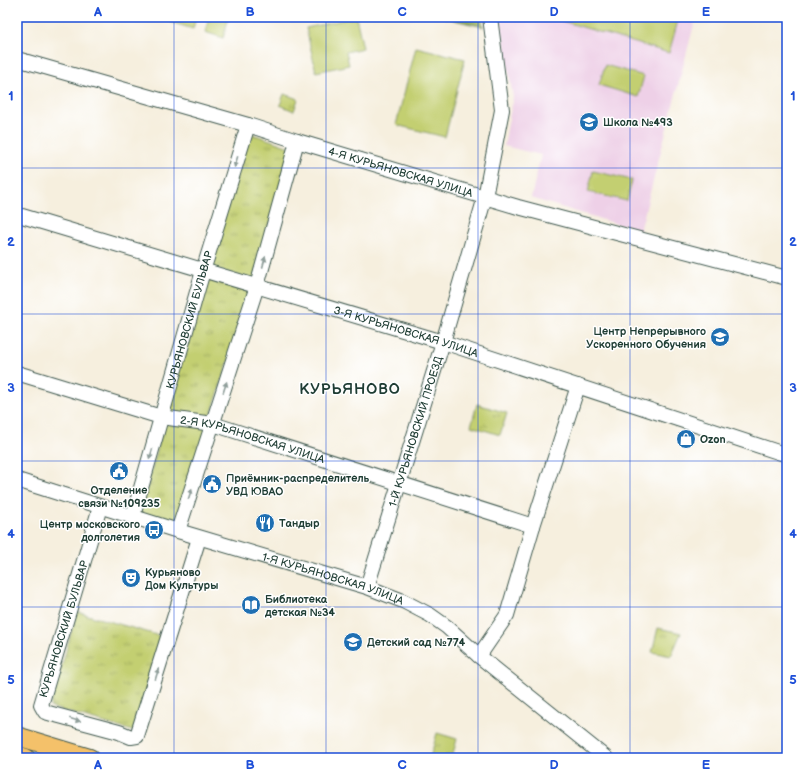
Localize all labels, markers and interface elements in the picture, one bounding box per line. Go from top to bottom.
text: A [93,4,102,20]
text: B [245,4,255,20]
text: C [397,4,407,20]
text: D [549,4,559,20]
text: E [702,4,711,20]
text: 1 [8,88,14,104]
text: 1 [790,88,796,104]
school or university icon: Школа №493 [578,111,600,133]
place label: Школа №493 [603,116,673,129]
street label: 4-Я КУРЬЯНОВСКАЯ УЛИЦА [327,144,475,200]
one-way arrow [233,157,239,169]
text: 2 [7,234,15,250]
text: 2 [789,234,797,250]
street label: КУРЬЯНОВСКИЙ БУЛЬВАР [163,249,215,390]
one-way arrow [261,256,267,269]
street label: 3-Я КУРЬЯНОВСКАЯ УЛИЦА [332,303,480,360]
place label: Центр Непрерывного Ускоренного Обучения [586,325,706,351]
school or university icon: Центр Непрерывного Ускоренного Обучения [709,326,731,348]
street label: 1-Й КУРЬЯНОВСКИЙ ПРОЕЗД [386,354,445,508]
text: 3 [7,380,15,396]
one-way arrow [222,380,228,392]
district label: КУРЬЯНОВО [299,380,401,399]
text: 3 [789,380,797,396]
street label: 2-Я КУРЬЯНОВСКАЯ УЛИЦА [179,413,327,466]
shop icon: Ozon [675,428,697,450]
place label: Ozon [700,433,726,446]
one-way arrow [148,449,154,461]
public building icon: Отделение связи №109235 [108,460,130,482]
place label: Приёмник-распределитель УВД ЮВАО [226,472,370,498]
public building icon: Приёмник-распределитель УВД ЮВАО [201,473,223,495]
place label: Отделение связи №109235 [78,484,160,510]
one-way arrow [188,488,194,500]
restaurant icon: Тандыр [254,512,276,534]
place label: Тандыр [279,517,320,530]
place label: Центр московского долголетия [40,518,140,544]
bus stop icon: Центр московского долголетия [143,519,165,541]
text: 4 [7,526,15,542]
text: 4 [789,526,797,542]
street label: 1-Я КУРЬЯНОВСКАЯ УЛИЦА [261,550,406,607]
street label: КУРЬЯНОВСКИЙ БУЛЬВАР [37,559,91,699]
place label: Курьяново Дом Культуры [145,566,218,592]
theatre icon: Курьяново Дом Культуры [120,567,142,589]
place label: Библиотека детская №34 [264,593,336,619]
library icon: Библиотека детская №34 [240,594,262,616]
school or university icon: Детский сад №774 [342,631,364,653]
place label: Детский сад №774 [367,636,466,649]
one-way arrow [154,668,160,680]
text: 5 [7,672,15,688]
text: 5 [789,672,797,688]
one-way arrow [69,717,81,723]
text: A [93,757,102,773]
text: B [245,757,255,773]
text: C [397,757,407,773]
text: D [549,757,559,773]
text: E [702,757,711,773]

